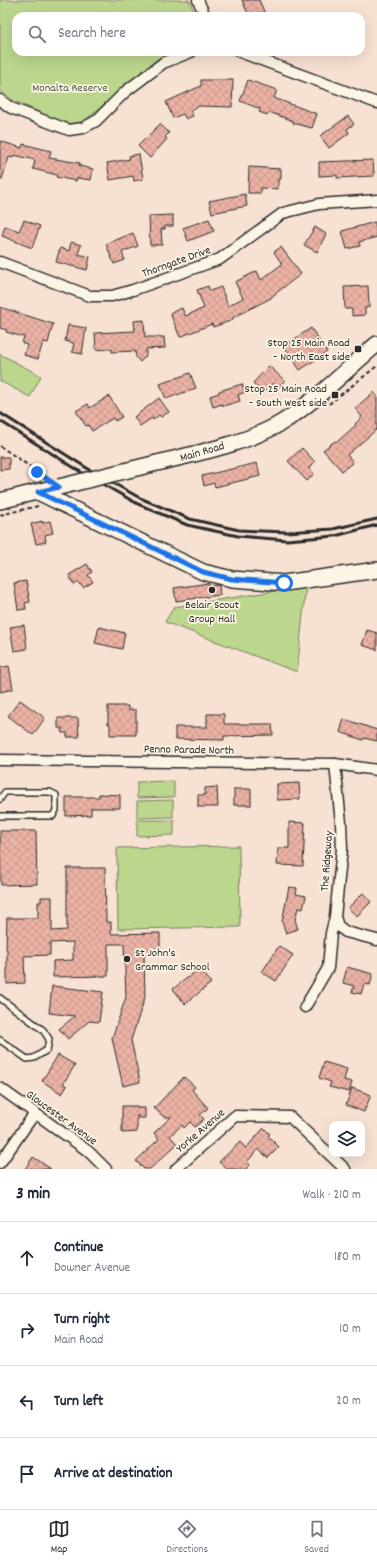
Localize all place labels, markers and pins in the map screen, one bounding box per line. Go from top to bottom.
place label: Stop 25 Main Road - North East side [268,335,350,366]
marker: Stop 25 Main Road - North East side [353,344,363,354]
place label: Stop 25 Main Road - South West side [245,381,327,412]
marker: Stop 25 Main Road - South West side [330,390,340,400]
marker: Belair Scout Group Hall [207,585,217,595]
place label: Belair Scout Group Hall [185,597,240,628]
place label: St John's Grammar School [135,945,210,976]
marker: St John's Grammar School [122,954,132,964]

